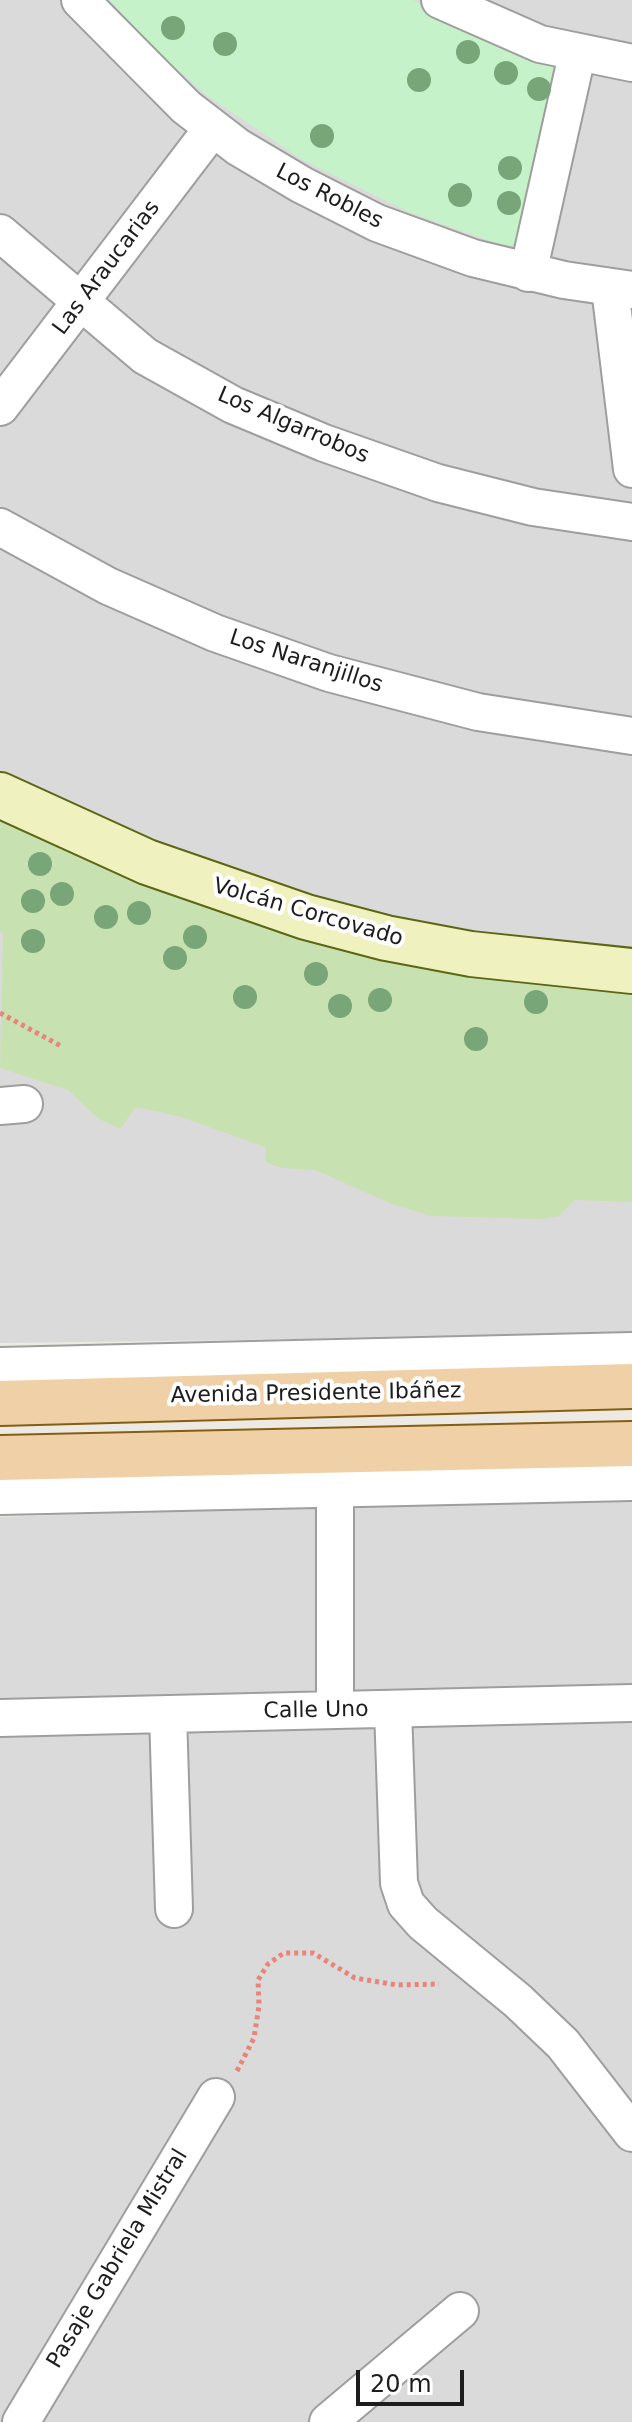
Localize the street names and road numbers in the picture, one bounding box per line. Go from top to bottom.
street label: Los Robles [271,159,387,235]
street label: Las Araucarias [48,196,166,340]
street label: Los Algarrobos [213,382,373,470]
street label: Los Naranjillos [226,625,386,699]
street label: Volcán Corcovado [210,873,406,953]
street label: Avenida Presidente Ibáñez [170,1378,462,1410]
street label: Calle Uno [263,1697,369,1725]
street label: Pasaje Gabriela Mistral [42,2145,194,2373]

